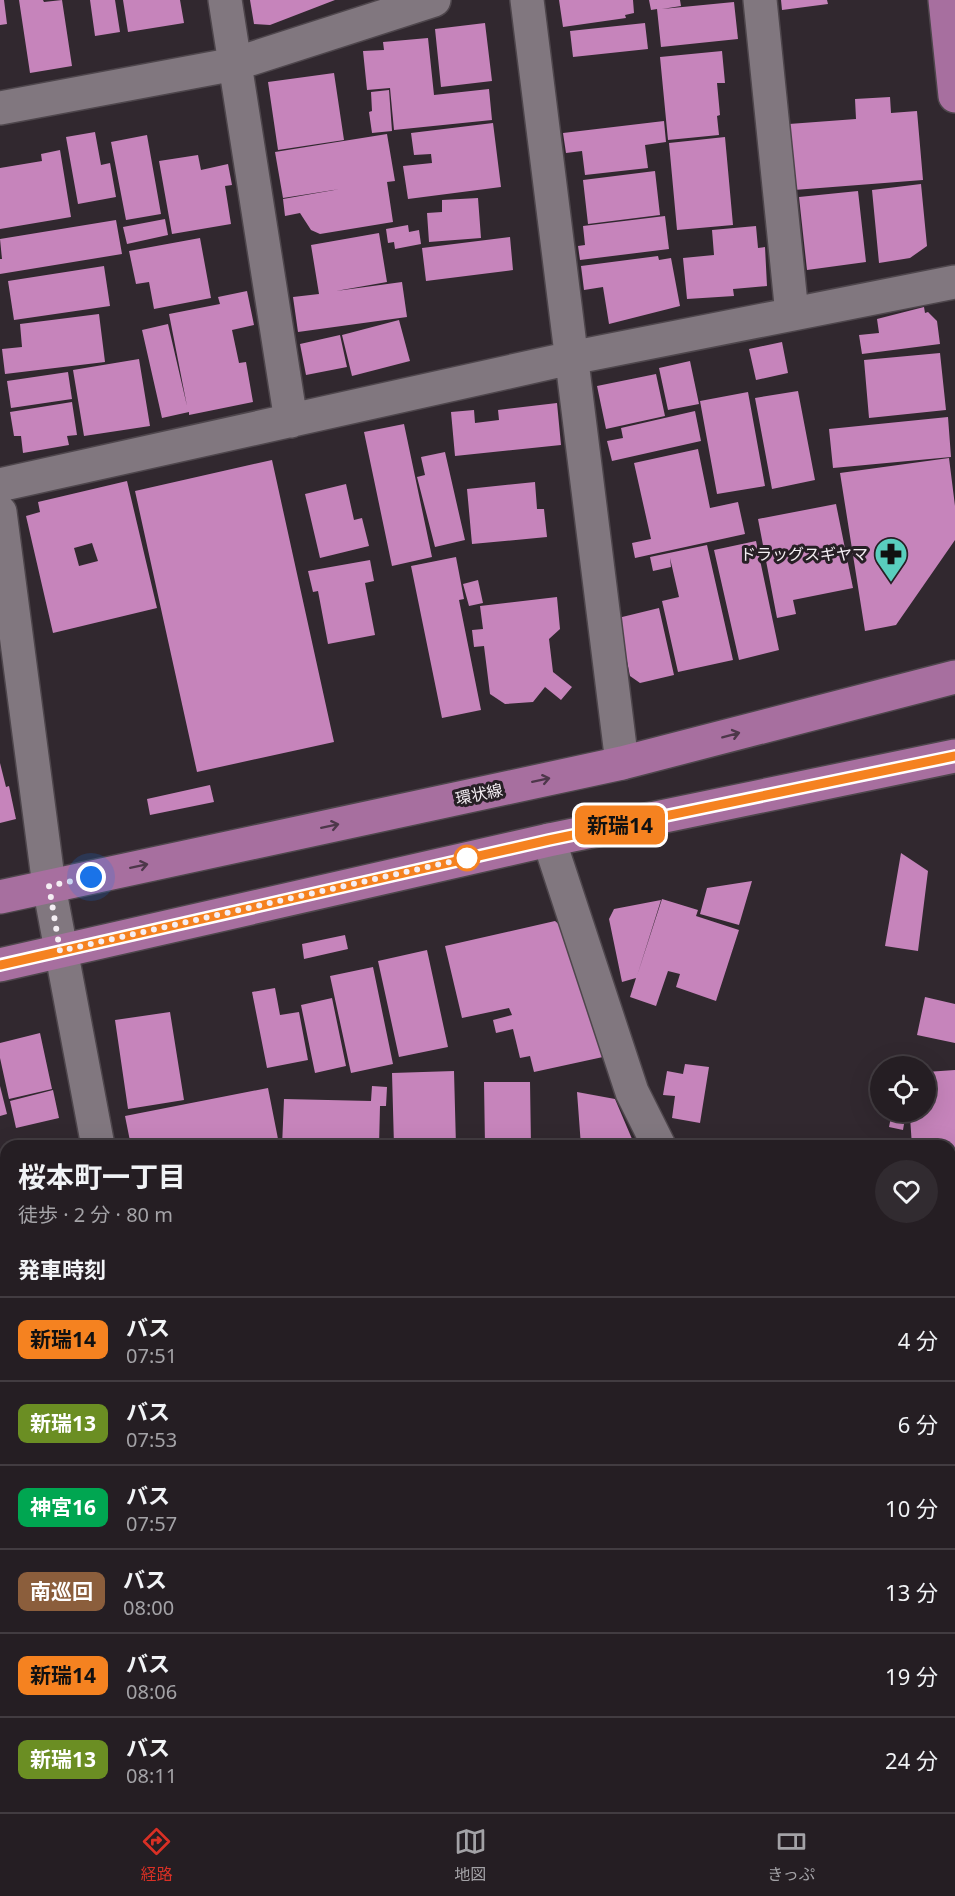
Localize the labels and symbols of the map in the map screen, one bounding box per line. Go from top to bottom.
pharmacy icon: ドラッグスギヤマ [873,536,909,583]
place label: ドラッグスギヤマ [740,543,868,565]
one-way arrow [721,729,740,740]
one-way arrow [531,774,550,786]
street label: 環状線 [453,778,505,810]
line badge: 新瑞14 [578,806,662,844]
one-way arrow [320,819,339,831]
unlabelled marker [454,845,480,871]
one-way arrow [129,860,148,872]
your location [76,862,106,892]

